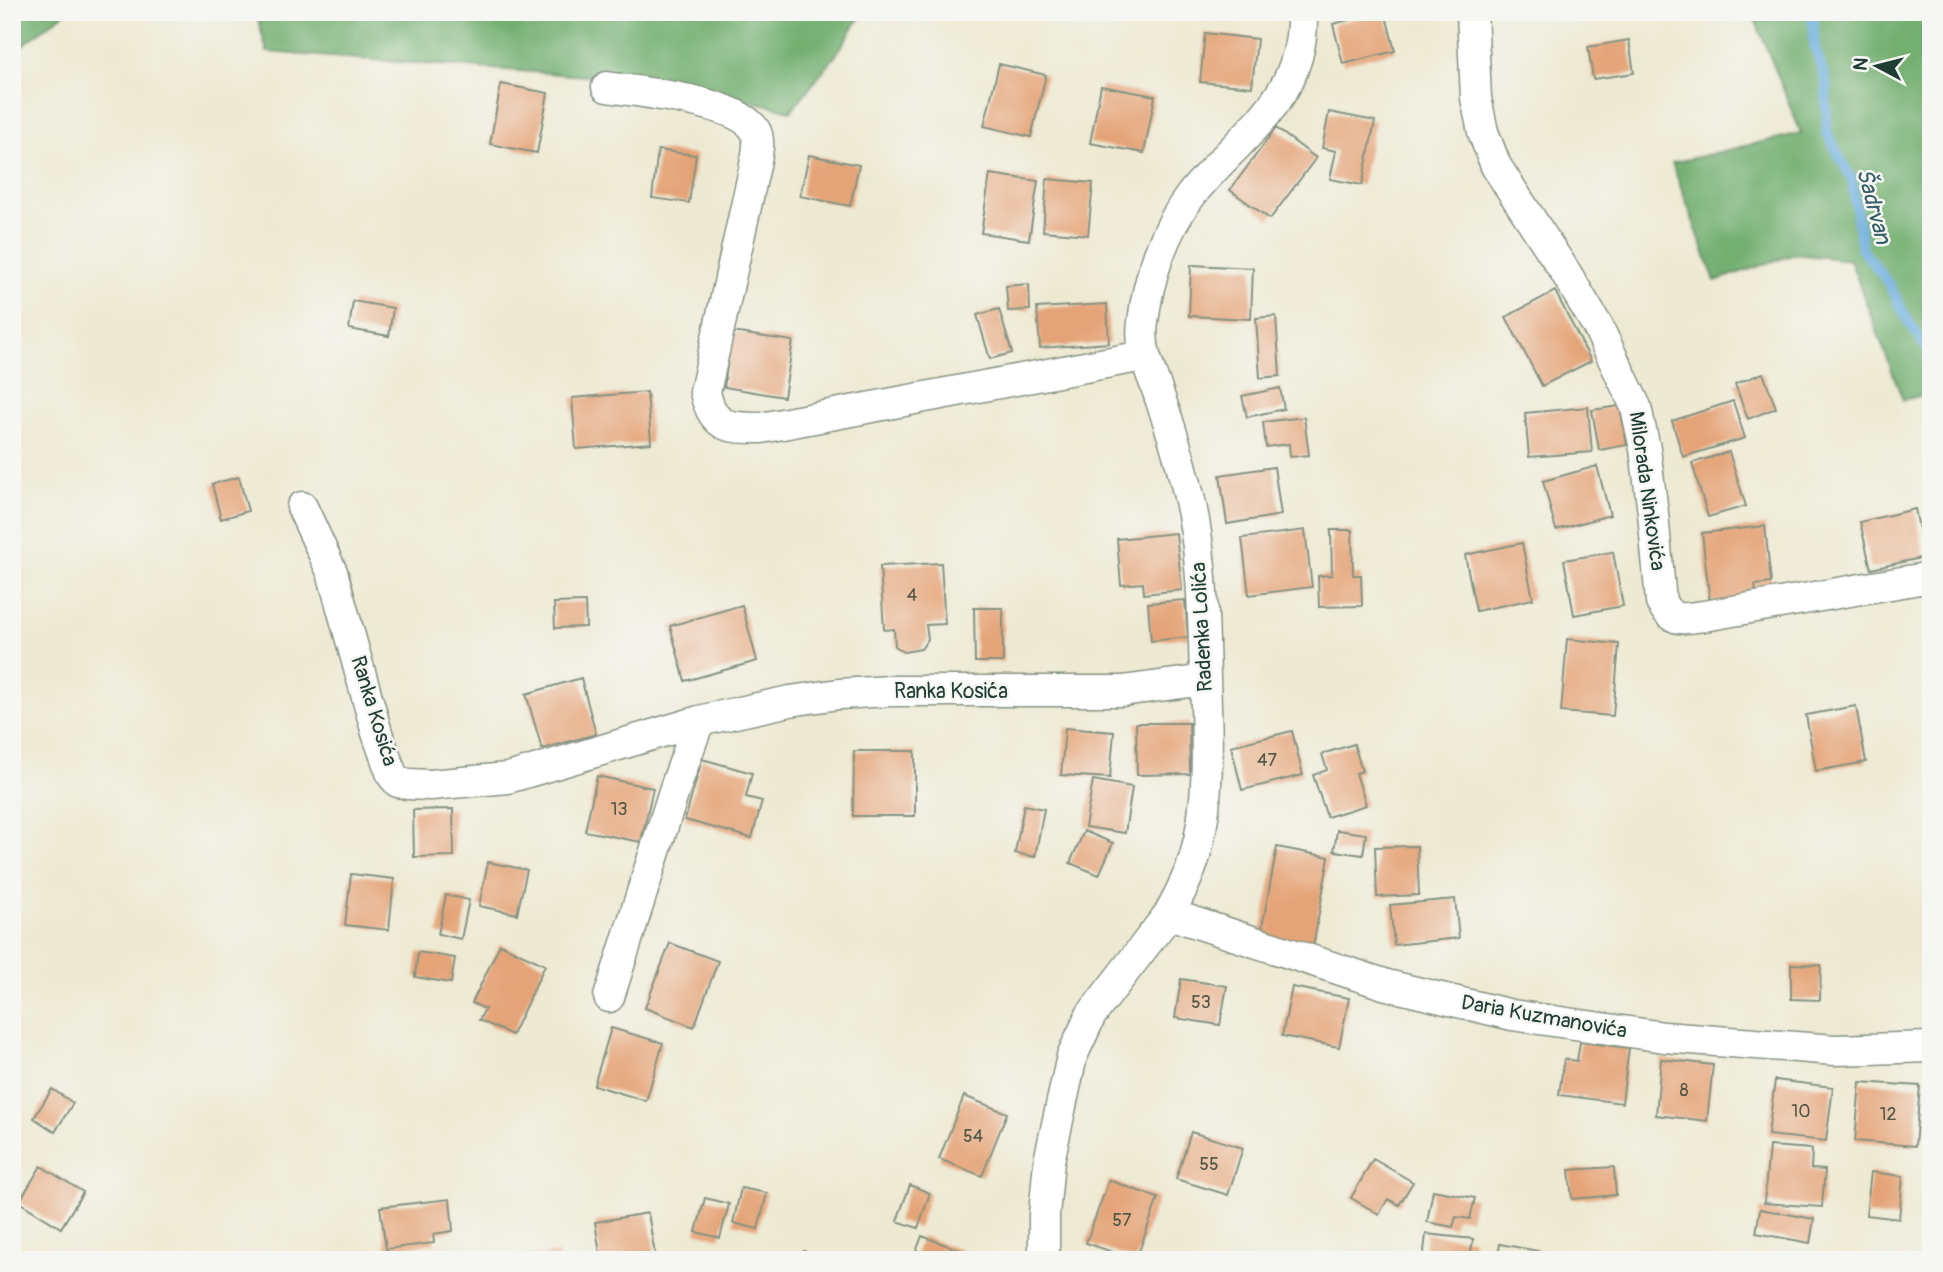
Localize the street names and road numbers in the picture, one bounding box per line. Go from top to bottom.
street label: Milorada Ninkovića [1622,410,1672,572]
street label: Radenka Lolića [1185,561,1219,693]
street label: Ranka Kosića [344,653,404,769]
street label: Ranka Kosića [894,678,1008,705]
street label: Daria Kuzmanovića [1459,989,1629,1045]

